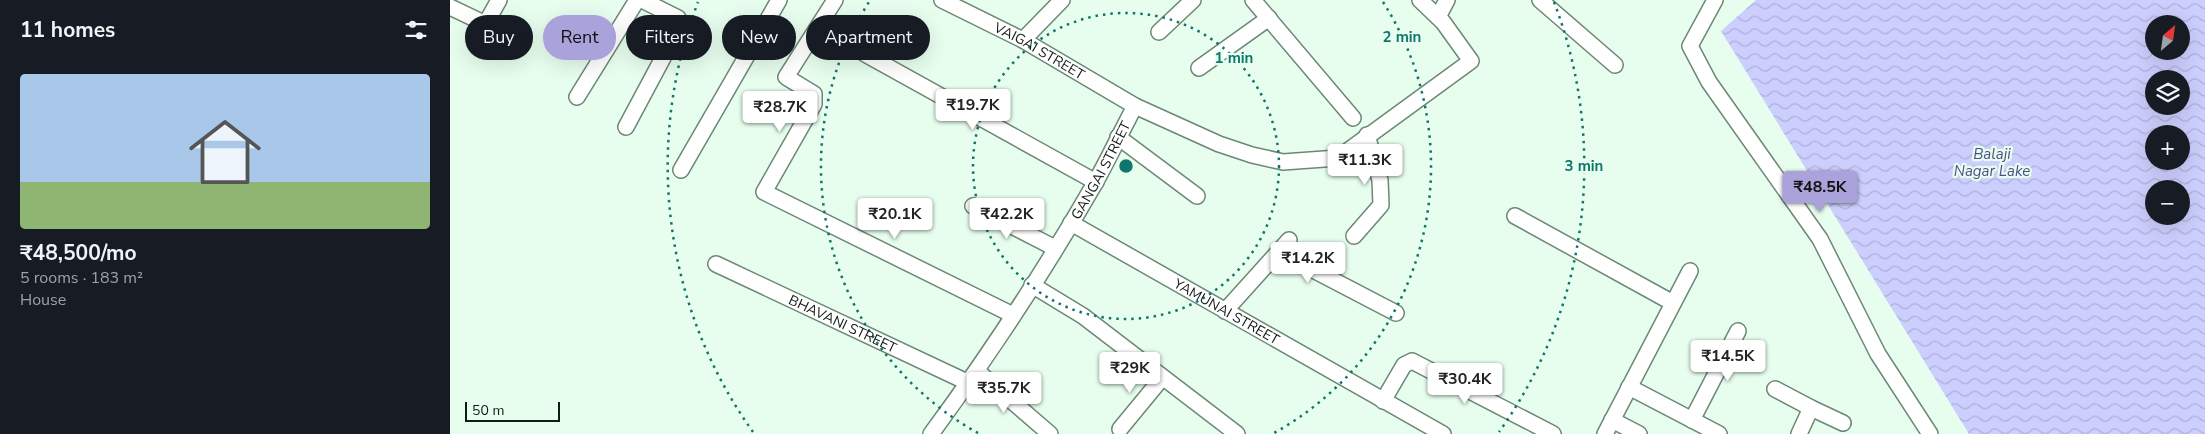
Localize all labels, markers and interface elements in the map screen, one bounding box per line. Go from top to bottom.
chip: Buy [465,15,533,60]
chip: Rent [543,15,616,60]
chip: Filters [626,15,712,60]
chip: New [722,15,796,60]
chip: Apartment [806,15,930,60]
north arrow [2145,15,2190,60]
map controls [2145,15,2190,225]
text: 11 homes [20,16,115,44]
icon: filters [402,16,430,44]
street label: VAIGAI STREET [990,17,1089,84]
text: 2 min [1383,27,1421,47]
text: 1 min [1215,48,1253,68]
button: layers [2145,70,2190,115]
pin: ₹19.7K [932,88,1014,131]
pin: ₹28.7K [739,90,821,133]
text: ₹19.7K [947,94,1000,116]
text: ₹28.7K [754,96,807,118]
icon: home [180,107,270,197]
street label: GANGAI STREET [1066,117,1135,223]
button: + [2145,125,2190,170]
pin: ₹11.3K [1324,144,1406,186]
water label: Balaji Nagar Lake [1954,144,2030,181]
text: ₹11.3K [1339,149,1392,171]
text: 3 min [1565,156,1603,176]
centre of rings [1117,157,1135,175]
pin: ₹48.5K [1779,170,1861,213]
text: ₹48.5K [1794,176,1847,198]
button: − [2145,180,2190,225]
pin: ₹20.1K [854,198,936,240]
pin: ₹42.2K [966,198,1048,240]
text: ₹20.1K [869,203,922,225]
text: ₹42.2K [981,203,1034,225]
text: ₹48,500/mo [20,239,137,267]
pin: ₹14.2K [1267,242,1349,284]
text: ₹14.2K [1282,247,1335,269]
text: 5 rooms · 183 m² [20,267,143,289]
street label: YAMUNAI STREET [1170,273,1283,349]
text: House [20,289,66,311]
street label: BHAVANI STREET [786,290,900,357]
pin: ₹14.5K [1687,340,1769,382]
text: ₹14.5K [1702,345,1755,367]
pin: ₹29K [1100,352,1160,394]
text: ₹29K [1110,357,1150,379]
pin: ₹30.4K [1424,362,1506,405]
text: ₹30.4K [1439,368,1492,390]
pin: ₹35.7K [963,372,1045,414]
text: ₹35.7K [978,377,1031,399]
scale bar [465,399,560,422]
text: 50 m [472,401,504,420]

